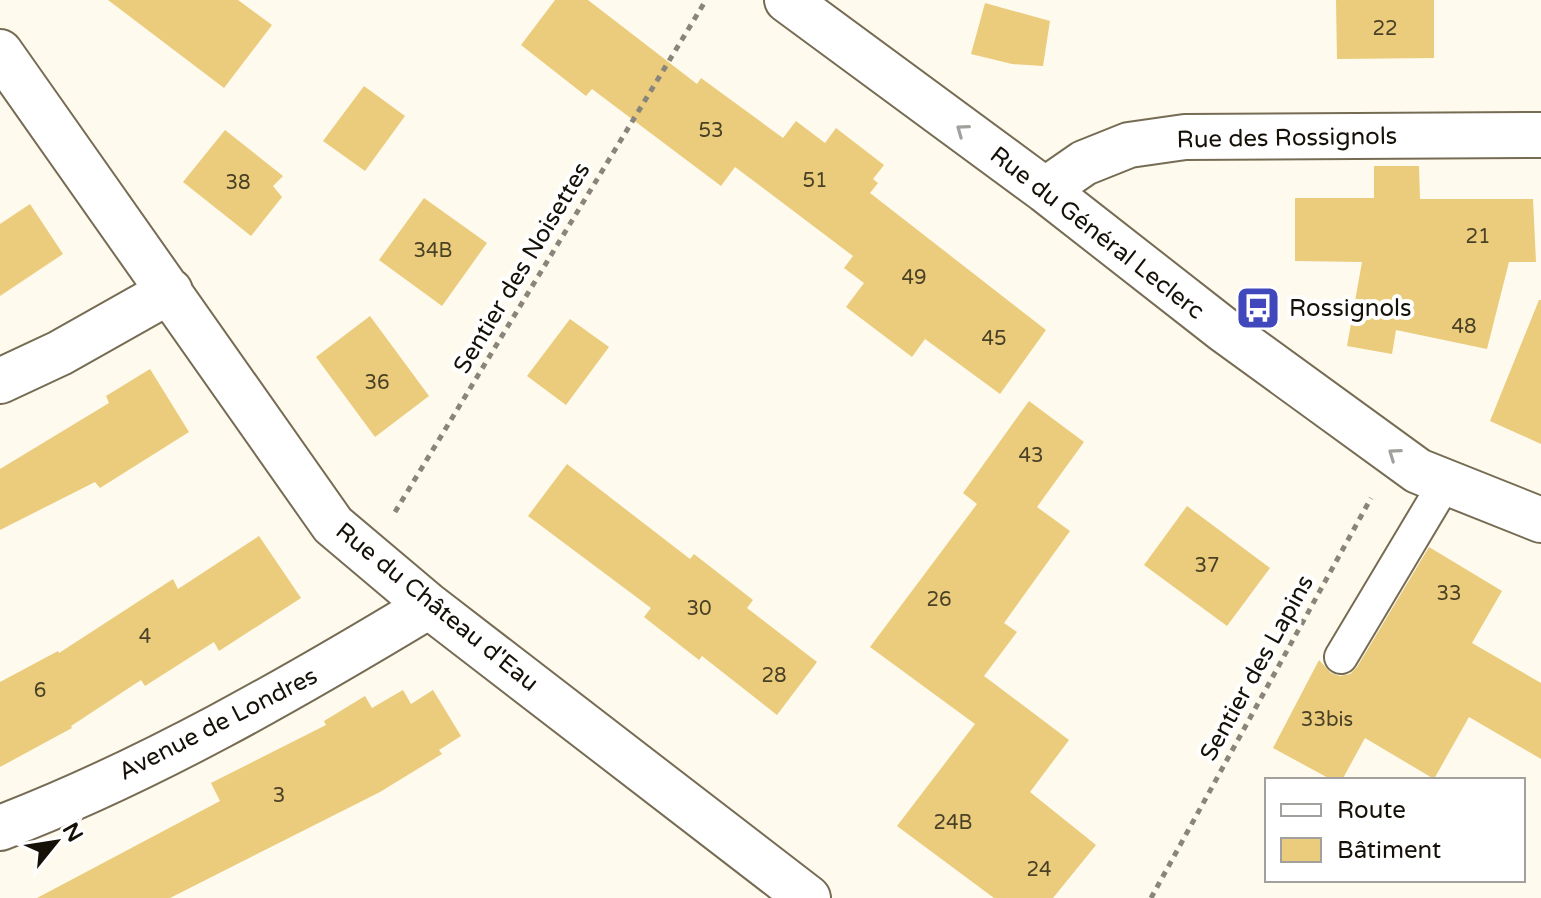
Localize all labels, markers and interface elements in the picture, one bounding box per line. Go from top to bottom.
house number: 22 [1372,17,1398,41]
house number: 53 [698,119,724,143]
street label: Rue des Rossignols [1176,122,1398,154]
one-way arrow [957,125,971,139]
street label: Rue du Général Leclerc [984,140,1210,326]
street label: Sentier des Noisettes [447,157,597,379]
house number: 51 [802,169,828,193]
house number: 38 [225,171,251,195]
house number: 21 [1465,225,1491,249]
house number: 34B [414,239,452,263]
house number: 49 [901,266,927,290]
bus stop icon: Rossignols [1234,284,1282,332]
place label: Rossignols [1289,294,1412,323]
house number: 48 [1451,315,1477,339]
house number: 45 [981,327,1007,351]
house number: 36 [364,371,390,395]
house number: 43 [1018,444,1044,468]
one-way arrow [1388,449,1402,464]
street label: Rue du Château d'Eau [330,516,544,698]
house number: 37 [1194,554,1220,578]
street label: Sentier des Lapins [1194,570,1320,766]
house number: 33 [1436,582,1462,606]
house number: 26 [926,588,952,612]
house number: 30 [686,597,712,621]
house number: 4 [139,625,151,649]
street label: Avenue de Londres [114,661,322,787]
house number: 28 [761,664,787,688]
house number: 6 [34,679,46,703]
house number: 33bis [1301,708,1353,732]
legend [1265,778,1525,882]
house number: 3 [273,784,285,808]
text: Route [1337,796,1406,825]
north arrow [16,802,96,882]
house number: 24B [934,811,972,835]
text: N [57,818,88,847]
text: Bâtiment [1337,836,1441,865]
house number: 24 [1026,858,1052,882]

